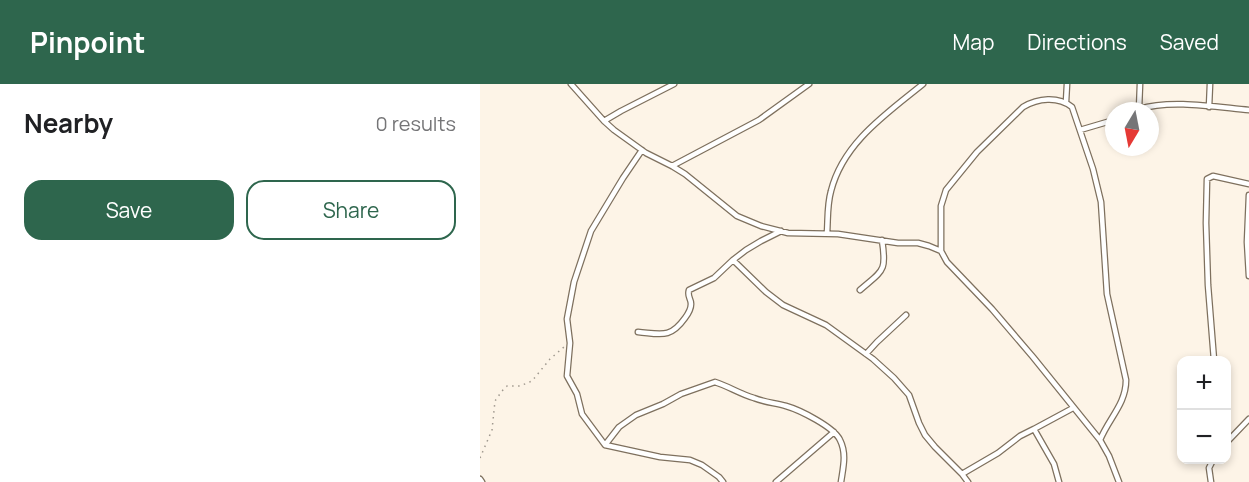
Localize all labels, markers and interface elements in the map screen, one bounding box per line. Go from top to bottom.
text: Pinpoint [30,23,145,61]
text: Map [953,28,994,56]
text: Directions [1027,28,1127,56]
text: Saved [1160,28,1219,56]
north arrow [1105,102,1159,156]
text: Nearby [24,105,113,141]
text: 0 results [376,110,456,137]
button: Save [24,180,234,240]
button: Share [246,180,456,240]
map controls [1177,356,1231,464]
button: + [1177,356,1231,410]
button: − [1177,410,1231,464]

